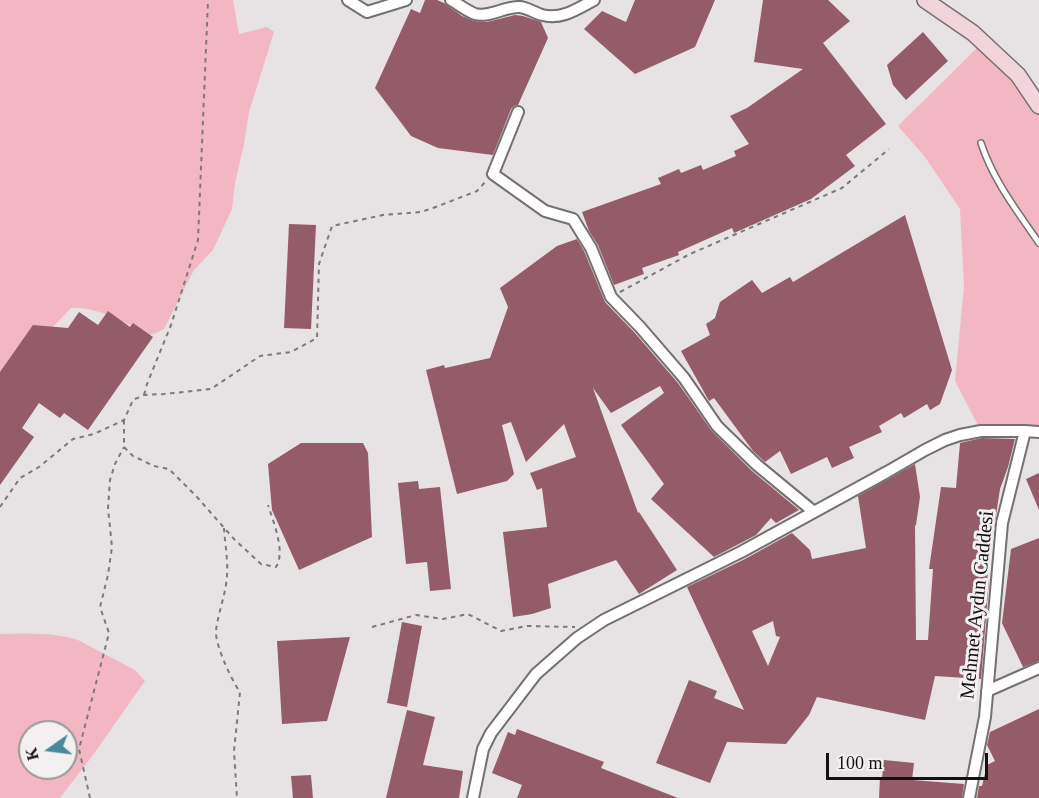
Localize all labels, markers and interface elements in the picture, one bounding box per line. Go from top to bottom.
street label: Mehmet Aydın Caddesi [956,510,1000,700]
north arrow [18,720,78,780]
scale bar [829,741,991,779]
text: K [22,746,42,762]
text: 100 m [837,753,883,773]

